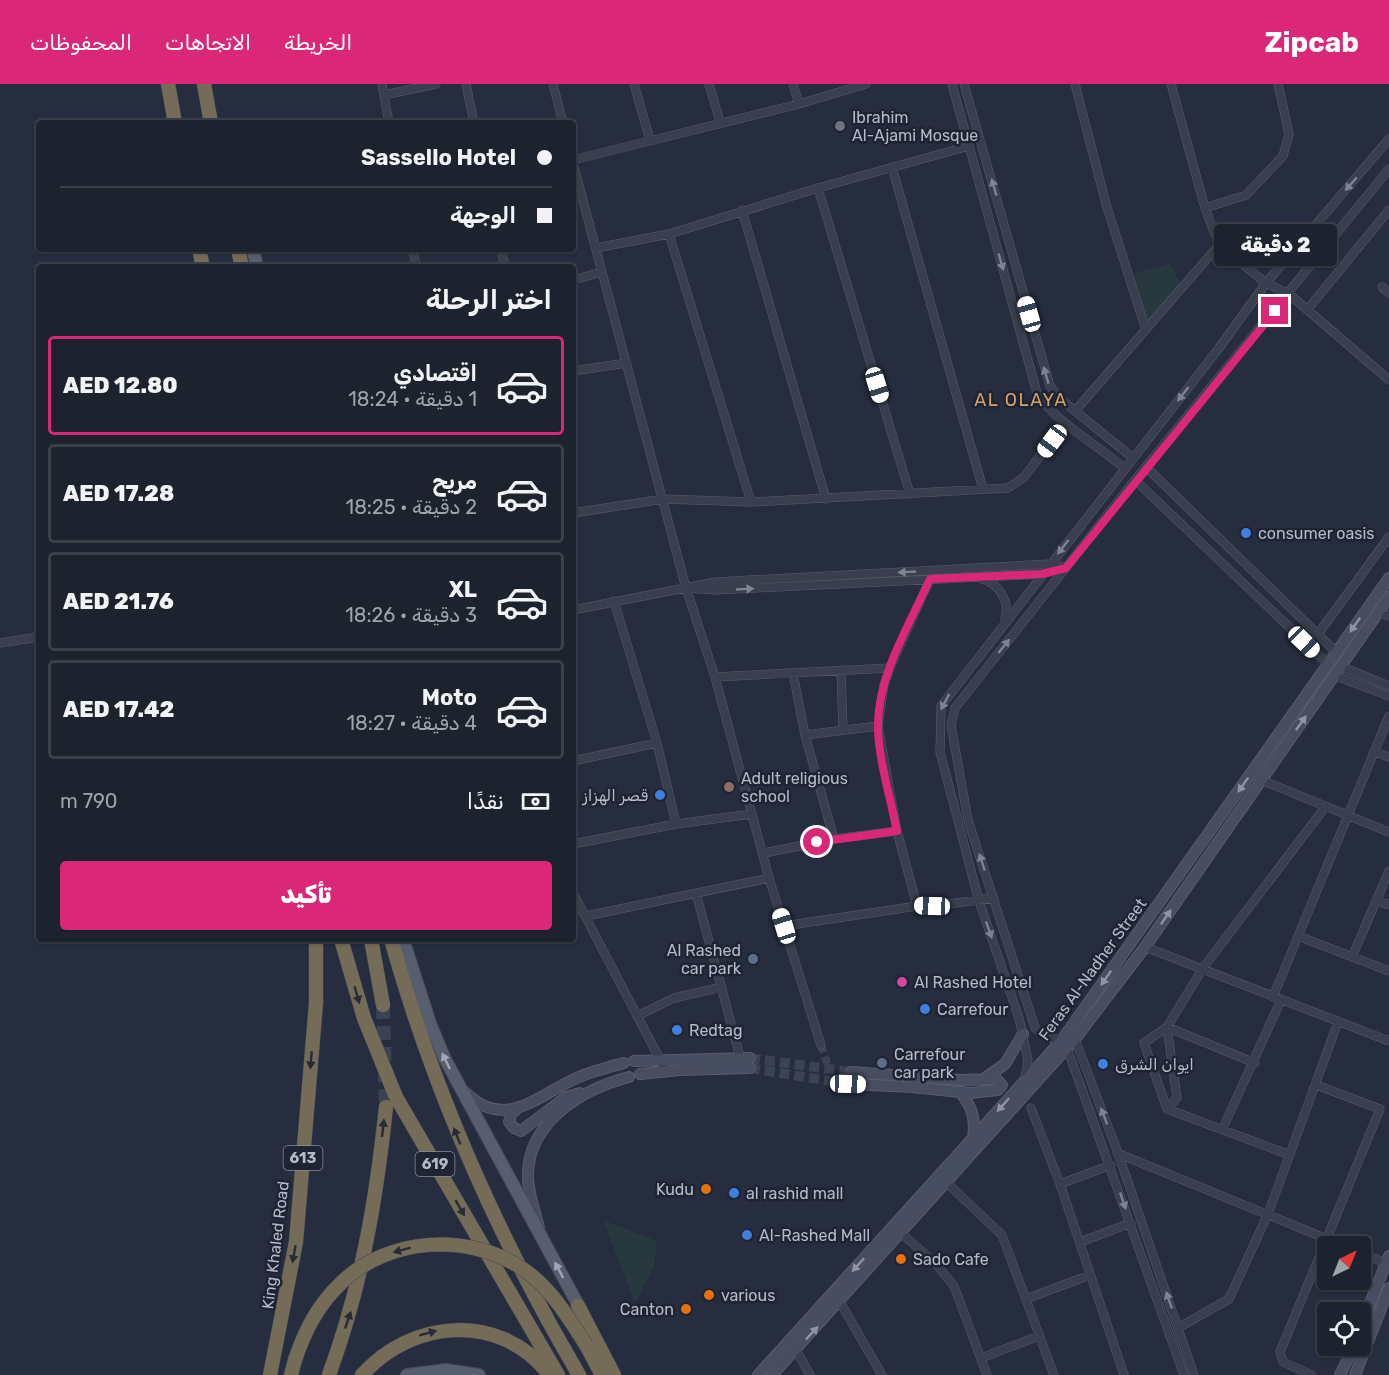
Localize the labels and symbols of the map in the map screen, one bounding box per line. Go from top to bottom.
place label: Ibrahim Al-Ajami Mosque [852,108,978,145]
marker: Ibrahim Al-Ajami Mosque [833,119,847,133]
one-way arrow [1345,176,1358,191]
one-way arrow [988,178,998,196]
callout: 2 دقيقة [1214,224,1336,266]
one-way arrow [997,253,1006,271]
car [1015,294,1043,334]
route end [1261,297,1288,324]
car [863,365,891,405]
one-way arrow [1041,366,1051,384]
one-way arrow [1178,386,1190,401]
district label: AL OLAYA [974,389,1068,411]
car [1034,421,1070,461]
place label: consumer oasis [1258,524,1375,543]
marker: consumer oasis [1239,526,1253,540]
one-way arrow [1056,539,1069,555]
one-way arrow [897,567,916,576]
one-way arrow [735,584,754,593]
one-way arrow [1349,617,1361,633]
car [1285,623,1323,661]
one-way arrow [997,639,1010,654]
one-way arrow [940,693,950,711]
one-way arrow [1295,715,1307,731]
place label: Adult religious school [741,769,848,806]
one-way arrow [1237,776,1249,792]
marker: Adult religious school [722,780,736,794]
place label: قصر الهزاز [582,786,648,806]
marker: قصر الهزاز [653,788,667,802]
route start [803,828,830,855]
one-way arrow [977,853,986,871]
street label: Feras Al-Nadher Street [1034,895,1150,1044]
car [914,896,950,916]
car [770,906,798,946]
one-way arrow [1160,910,1172,926]
one-way arrow [985,922,994,940]
place label: Al Rashed car park [667,941,742,978]
marker: Al Rashed car park [746,952,760,966]
one-way arrow [1100,970,1112,986]
place label: Al Rashed Hotel [914,973,1032,992]
marker: Al Rashed Hotel [895,975,909,989]
one-way arrow [353,986,362,1004]
place label: Carrefour [937,1000,1008,1019]
marker: Carrefour [918,1002,932,1016]
place label: Redtag [689,1021,743,1040]
marker: Redtag [670,1023,684,1037]
place label: Carrefour car park [894,1045,965,1082]
one-way arrow [306,1051,316,1070]
one-way arrow [442,1053,451,1070]
place label: ايوان الشرق [1115,1055,1194,1075]
marker: Carrefour car park [875,1056,889,1070]
marker: ايوان الشرق [1096,1057,1110,1071]
car [830,1074,866,1094]
one-way arrow [996,1097,1010,1112]
one-way arrow [1099,1107,1108,1125]
one-way arrow [378,1119,388,1138]
one-way arrow [452,1127,461,1145]
road number: 613 [284,1146,322,1170]
road number: 619 [416,1152,454,1176]
street label: King Khaled Road [258,1180,293,1310]
place label: Kudu [656,1180,694,1199]
marker: Kudu [699,1182,713,1196]
place label: al rashid mall [746,1184,843,1203]
marker: al rashid mall [727,1186,741,1200]
one-way arrow [1119,1192,1128,1210]
one-way arrow [455,1200,465,1217]
place label: Al-Rashed Mall [759,1226,870,1245]
marker: Al-Rashed Mall [740,1228,754,1242]
north arrow [1317,1236,1371,1290]
one-way arrow [289,1245,298,1264]
one-way arrow [393,1246,411,1255]
place label: Sado Cafe [913,1250,989,1269]
marker: Sado Cafe [894,1252,908,1266]
one-way arrow [852,1257,865,1272]
one-way arrow [554,1261,564,1278]
place label: various [721,1286,775,1305]
marker: various [702,1288,716,1302]
one-way arrow [1163,1291,1173,1309]
place label: Canton [620,1300,674,1319]
marker: Canton [679,1302,693,1316]
one-way arrow [344,1311,354,1329]
one-way arrow [805,1325,819,1340]
one-way arrow [419,1328,437,1338]

